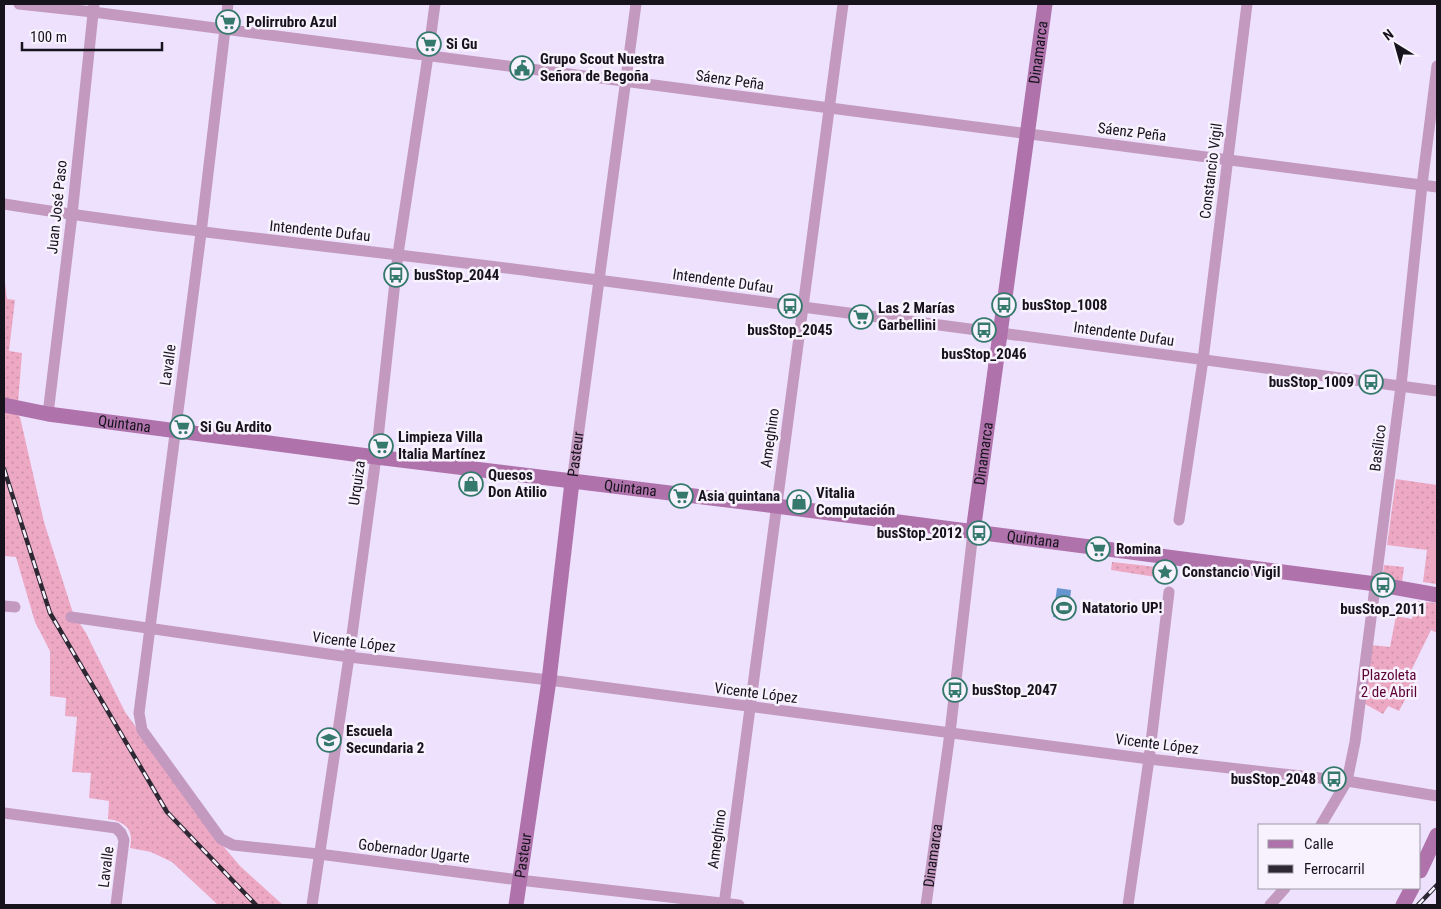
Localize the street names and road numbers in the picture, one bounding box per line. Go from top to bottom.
street label: Dinamarca [1025,20,1052,85]
street label: Sáenz Peña [695,66,765,94]
street label: Sáenz Peña [1097,119,1167,145]
street label: Constancio Vigil [1196,122,1226,220]
street label: Juan José Paso [43,159,71,255]
street label: Intendente Dufau [269,217,371,245]
street label: Intendente Dufau [672,265,774,297]
street label: Intendente Dufau [1073,318,1175,350]
street label: Lavalle [156,343,180,387]
street label: Ameghino [757,407,783,469]
street label: Quintana [97,412,152,436]
street label: Dinamarca [970,421,997,486]
street label: Basílico [1366,424,1390,472]
street label: Pasteur [564,430,588,478]
street label: Urquiza [345,460,369,506]
street label: Quintana [603,476,658,500]
street label: Quintana [1006,527,1061,552]
street label: Vicente López [311,628,397,656]
street label: Vicente López [713,679,799,707]
street label: Vicente López [1114,730,1200,758]
street label: Ameghino [704,808,730,870]
street label: Dinamarca [920,823,946,888]
street label: Pasteur [511,831,536,879]
street label: Gobernador Ugarte [357,835,471,867]
street label: Lavalle [95,845,117,889]

